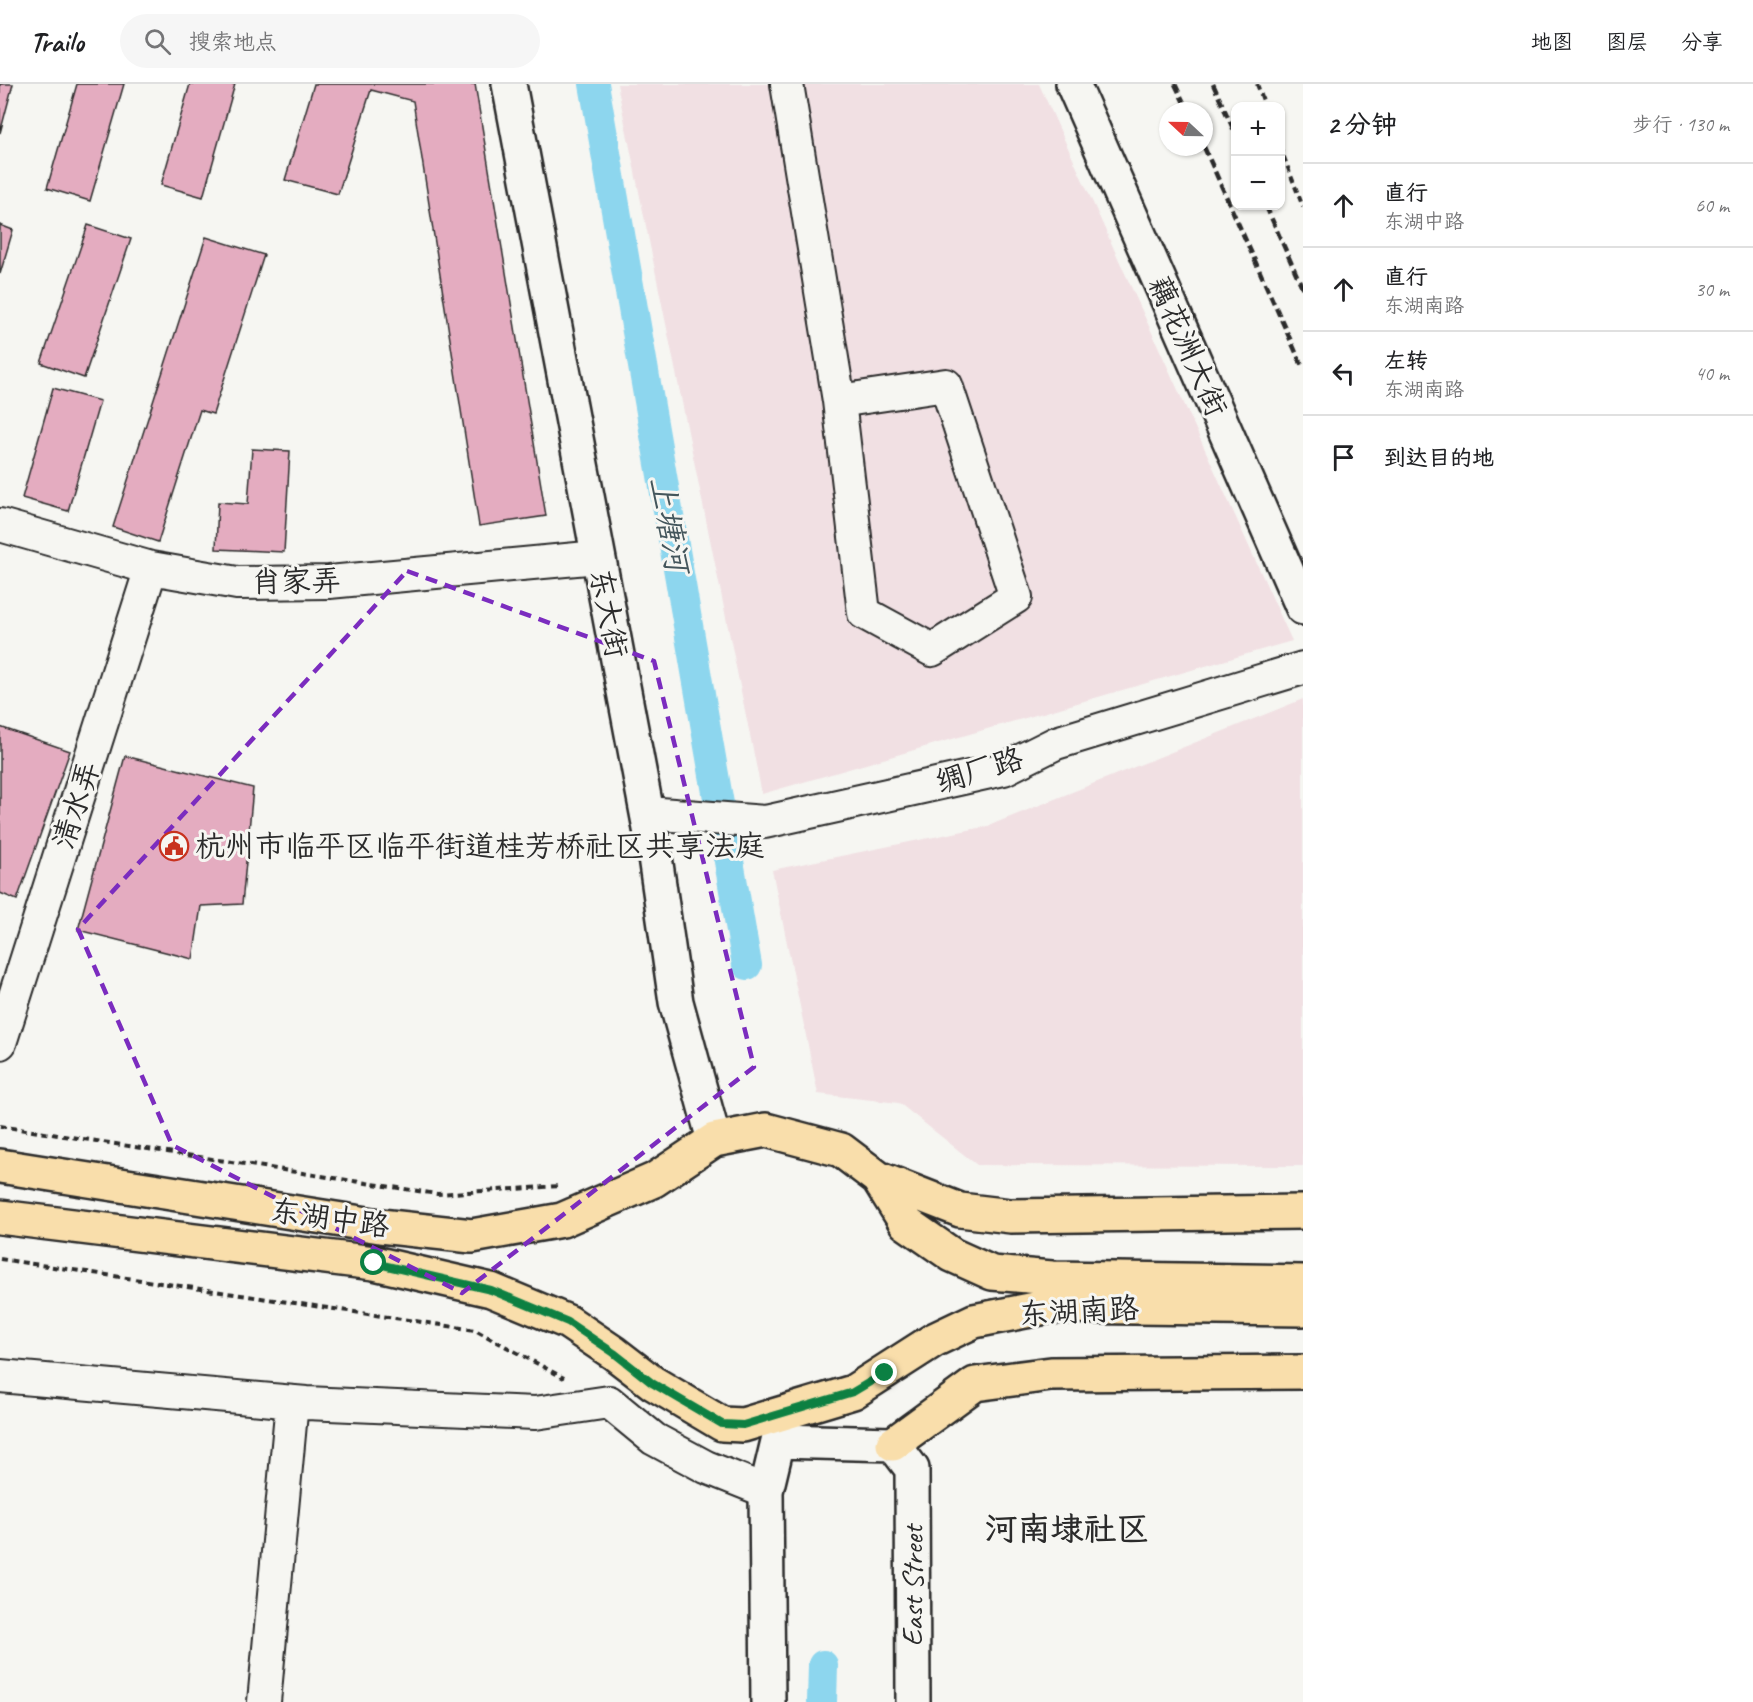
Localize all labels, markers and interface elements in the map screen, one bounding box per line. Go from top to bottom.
search box [120,14,540,68]
text: Trailo [30,24,84,59]
icon: search [141,25,174,58]
text: 搜索地点 [189,28,277,56]
text: 地图 [1531,29,1573,55]
text: 图层 [1606,29,1648,55]
text: 分享 [1681,29,1723,55]
north arrow [1159,102,1213,156]
map controls [1231,102,1285,210]
button: + [1231,102,1285,156]
text: 2 分钟 [1327,108,1397,141]
text: 步行 · 130 m [1633,112,1729,137]
button: − [1231,156,1285,210]
text: 直行 [1384,179,1428,207]
icon: ahead [1327,189,1360,222]
text: 60 m [1695,193,1729,218]
text: 东湖中路 [1384,209,1464,234]
text: 直行 [1384,263,1428,291]
street label: 藕花洲大街 [1140,270,1236,422]
icon: ahead [1327,273,1360,306]
text: 30 m [1695,277,1729,302]
text: 东湖南路 [1384,293,1464,318]
text: 左转 [1384,347,1428,375]
icon: left [1327,357,1360,390]
text: 40 m [1695,361,1729,386]
text: 东湖南路 [1384,377,1464,402]
icon: arrive [1327,441,1360,474]
text: 到达目的地 [1384,444,1494,472]
water label: 上塘河 [641,473,699,580]
street label: 肖家弄 [251,561,341,601]
street label: 东大街 [582,565,636,661]
street label: 绸厂路 [930,739,1028,801]
street label: 清水弄 [44,756,108,854]
place label: 杭州市临平区临平街道桂芳桥社区共享法庭 [195,827,765,865]
public building icon: 杭州市临平区临平街道桂芳桥社区共享法庭 [158,830,190,862]
street label: 东湖中路 [268,1191,392,1245]
route start [360,1249,386,1275]
street label: 东湖南路 [1018,1289,1140,1333]
route end [871,1359,897,1385]
district label: 河南埭社区 [985,1508,1150,1550]
street label: East Street [893,1522,931,1647]

